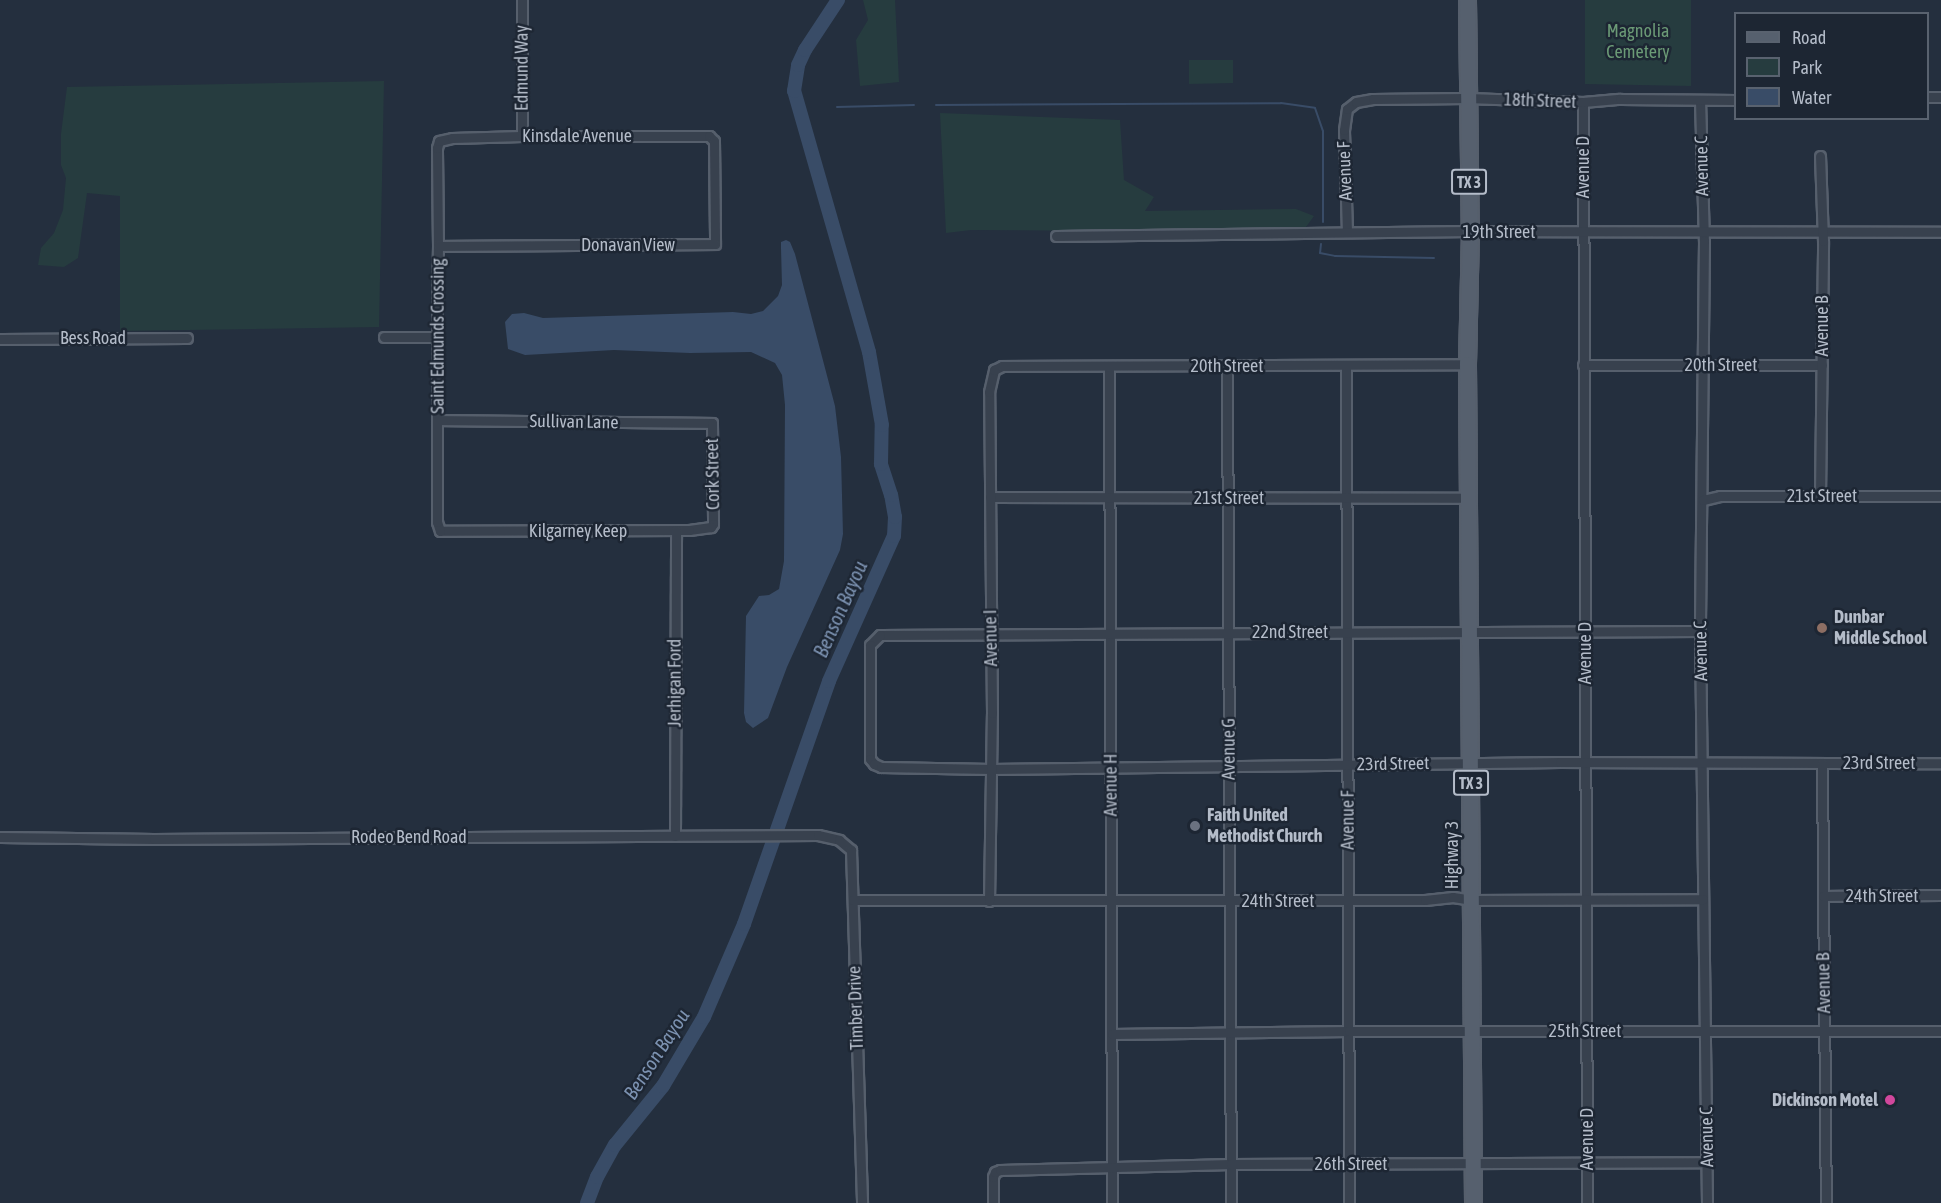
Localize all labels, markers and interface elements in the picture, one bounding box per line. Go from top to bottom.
legend [1734,12,1929,120]
park label: Magnolia Cemetery [1606,21,1670,63]
street label: Edmund Way [511,25,533,111]
text: Road [1792,27,1826,48]
text: Park [1792,57,1822,78]
text: Water [1792,87,1831,108]
street label: 18th Street [1503,89,1577,113]
street label: Kinsdale Avenue [522,125,632,147]
street label: Avenue D [1572,136,1594,198]
street label: Avenue C [1691,136,1713,196]
street label: Avenue F [1333,141,1357,201]
road number: TX 3 [1451,169,1487,195]
street label: 19th Street [1463,221,1535,243]
street label: Donavan View [581,234,675,256]
street label: Saint Edmunds Crossing [427,258,449,414]
street label: Avenue B [1811,296,1833,356]
street label: Bess Road [60,327,126,349]
street label: 20th Street [1685,354,1757,376]
street label: 20th Street [1191,355,1263,377]
street label: Sullivan Lane [529,410,619,434]
street label: Cork Street [702,438,724,510]
street label: 21st Street [1787,485,1857,507]
street label: 21st Street [1194,487,1264,509]
street label: Kilgarney Keep [529,520,627,542]
water label: Benson Bayou [808,557,872,661]
place label: Dunbar Middle School [1834,607,1927,650]
street label: Avenue I [980,609,1002,667]
street label: 22nd Street [1252,621,1328,643]
street label: Avenue C [1690,621,1712,681]
marker: Dunbar Middle School [1815,621,1829,635]
street label: Avenue D [1574,622,1596,684]
street label: Jerhigan Ford [664,639,686,727]
street label: Avenue G [1218,718,1240,780]
street label: 23rd Street [1843,752,1915,774]
street label: 23rd Street [1356,753,1430,775]
street label: Avenue H [1100,754,1122,816]
road number: TX 3 [1453,770,1489,796]
street label: Avenue F [1337,790,1359,850]
place label: Faith United Methodist Church [1207,805,1323,848]
marker: Faith United Methodist Church [1188,819,1202,833]
street label: Highway 3 [1441,821,1463,889]
street label: Rodeo Bend Road [351,826,467,848]
street label: 24th Street [1846,885,1918,907]
street label: 24th Street [1242,890,1314,912]
street label: Avenue B [1813,952,1835,1014]
street label: Timber Drive [844,966,868,1050]
water label: Benson Bayou [618,1004,694,1104]
street label: 25th Street [1549,1020,1621,1042]
place label: Dickinson Motel [1772,1089,1878,1111]
marker: Dickinson Motel [1883,1093,1897,1107]
street label: Avenue C [1696,1107,1718,1167]
street label: Avenue D [1576,1108,1598,1170]
street label: 26th Street [1315,1153,1387,1175]

